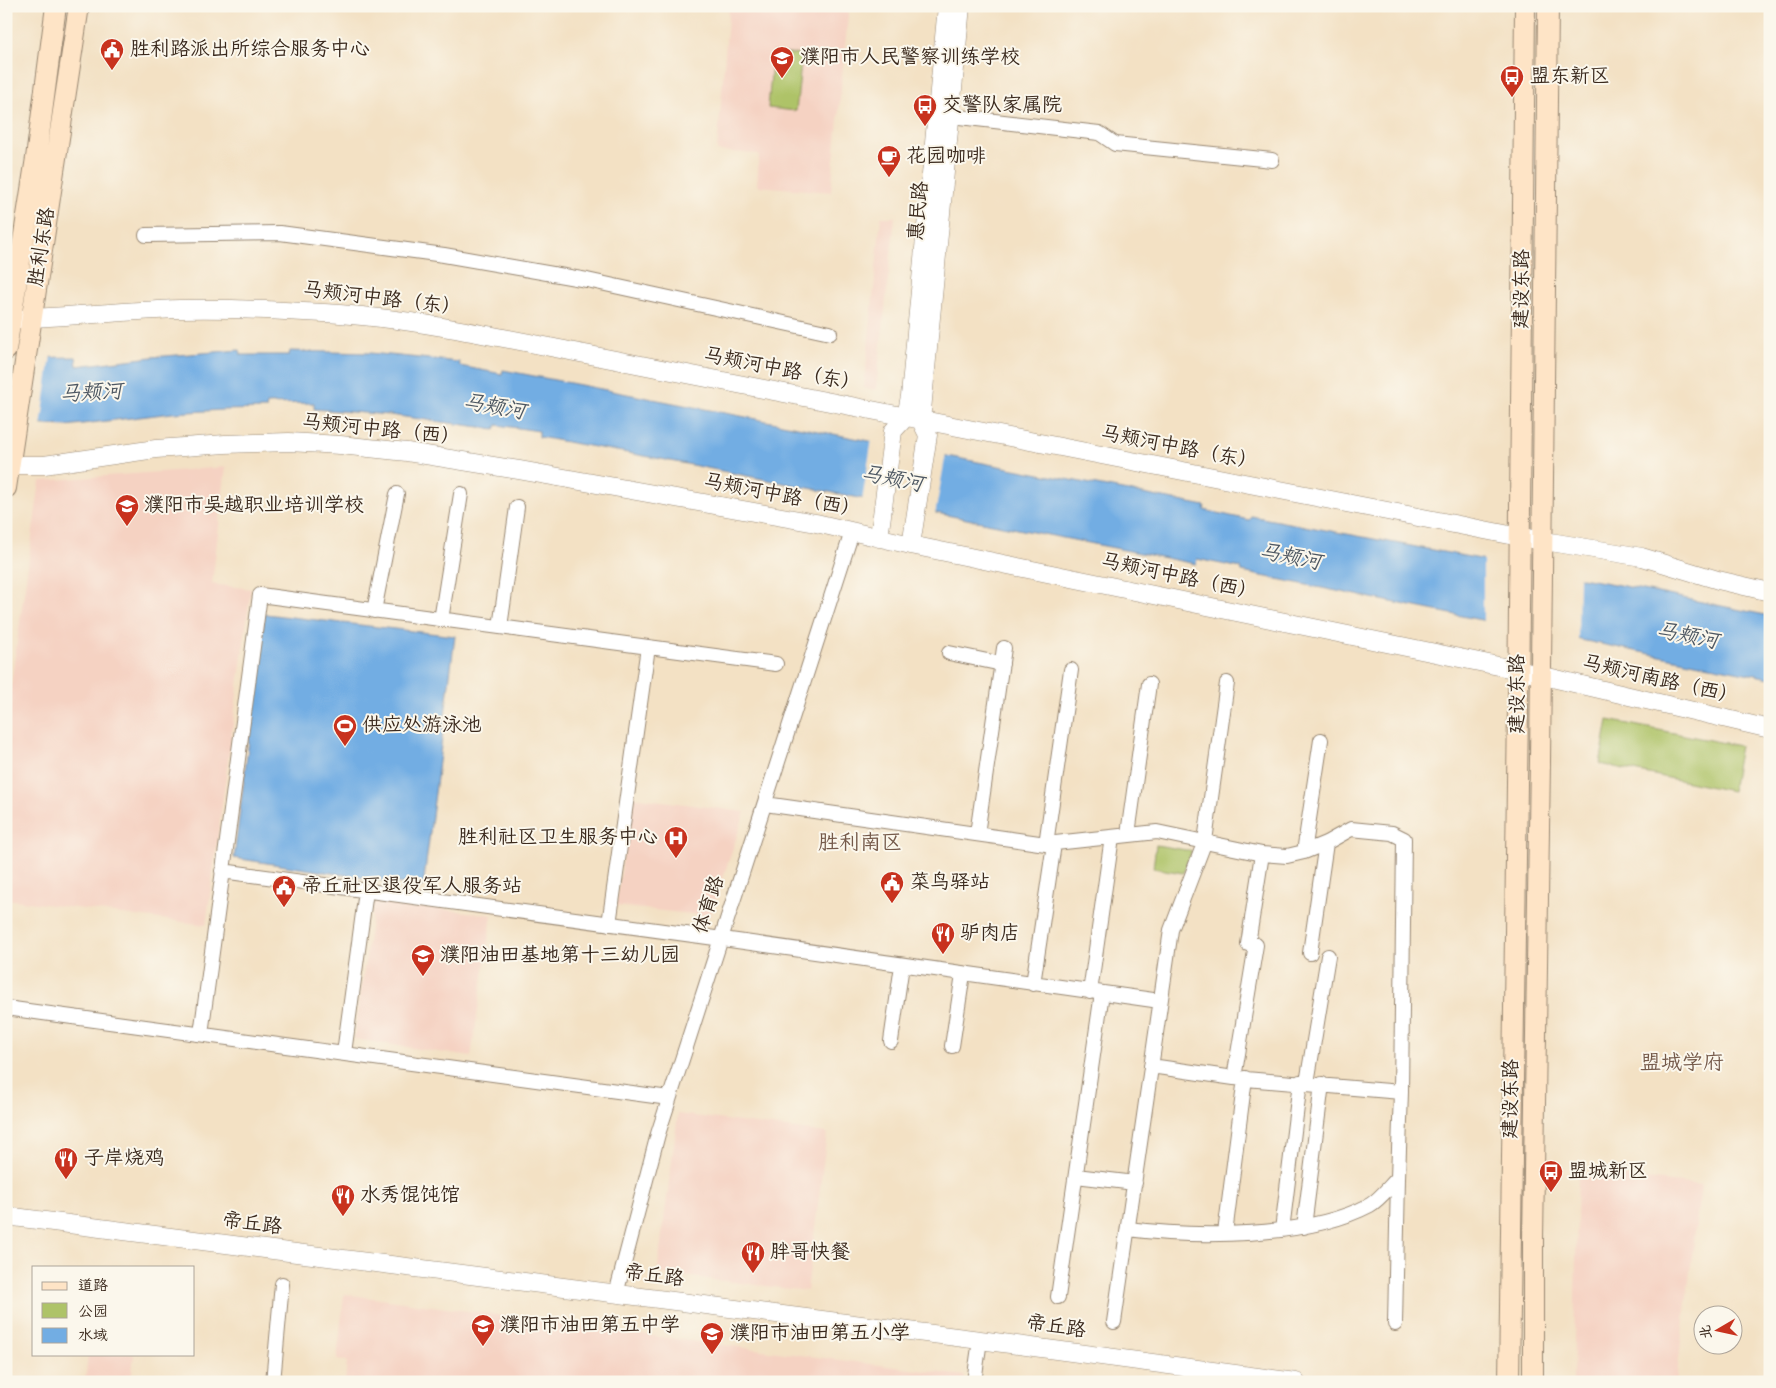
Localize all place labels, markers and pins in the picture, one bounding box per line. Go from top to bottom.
place label: 胜利路派出所综合服务中心 [130,36,370,65]
public building icon: 胜利路派出所综合服务中心 [99,37,125,71]
place label: 濮阳市人民警察训练学校 [800,44,1020,73]
school or university icon: 濮阳市人民警察训练学校 [769,45,795,79]
place label: 盟东新区 [1530,63,1610,92]
bus stop icon: 盟东新区 [1499,64,1525,98]
place label: 交警队家属院 [942,92,1062,121]
bus stop icon: 交警队家属院 [912,93,938,127]
place label: 花园咖啡 [906,143,986,172]
cafe icon: 花园咖啡 [876,144,902,178]
place label: 濮阳市吴越职业培训学校 [144,492,364,521]
school or university icon: 濮阳市吴越职业培训学校 [114,493,140,527]
place label: 供应处游泳池 [362,712,482,741]
sports icon: 供应处游泳池 [332,713,358,747]
place label: 胜利社区卫生服务中心 [458,824,658,853]
hospital icon: 胜利社区卫生服务中心 [663,825,689,859]
place label: 菜鸟驿站 [910,869,990,898]
public building icon: 菜鸟驿站 [879,870,905,904]
place label: 帝丘社区退役军人服务站 [302,873,522,902]
public building icon: 帝丘社区退役军人服务站 [271,874,297,908]
place label: 驴肉店 [960,920,1020,949]
restaurant icon: 驴肉店 [930,921,956,955]
place label: 濮阳油田基地第十三幼儿园 [440,942,680,971]
school or university icon: 濮阳油田基地第十三幼儿园 [410,943,436,977]
place label: 子岸烧鸡 [84,1145,164,1174]
restaurant icon: 子岸烧鸡 [53,1146,79,1180]
place label: 盟城新区 [1568,1158,1648,1187]
bus stop icon: 盟城新区 [1538,1159,1564,1193]
place label: 水秀馄饨馆 [360,1182,460,1211]
restaurant icon: 水秀馄饨馆 [330,1183,356,1217]
place label: 胖哥快餐 [770,1239,850,1268]
restaurant icon: 胖哥快餐 [740,1240,766,1274]
place label: 濮阳市油田第五中学 [500,1312,680,1341]
school or university icon: 濮阳市油田第五中学 [470,1313,496,1347]
place label: 濮阳市油田第五小学 [730,1320,910,1349]
school or university icon: 濮阳市油田第五小学 [699,1321,725,1355]

